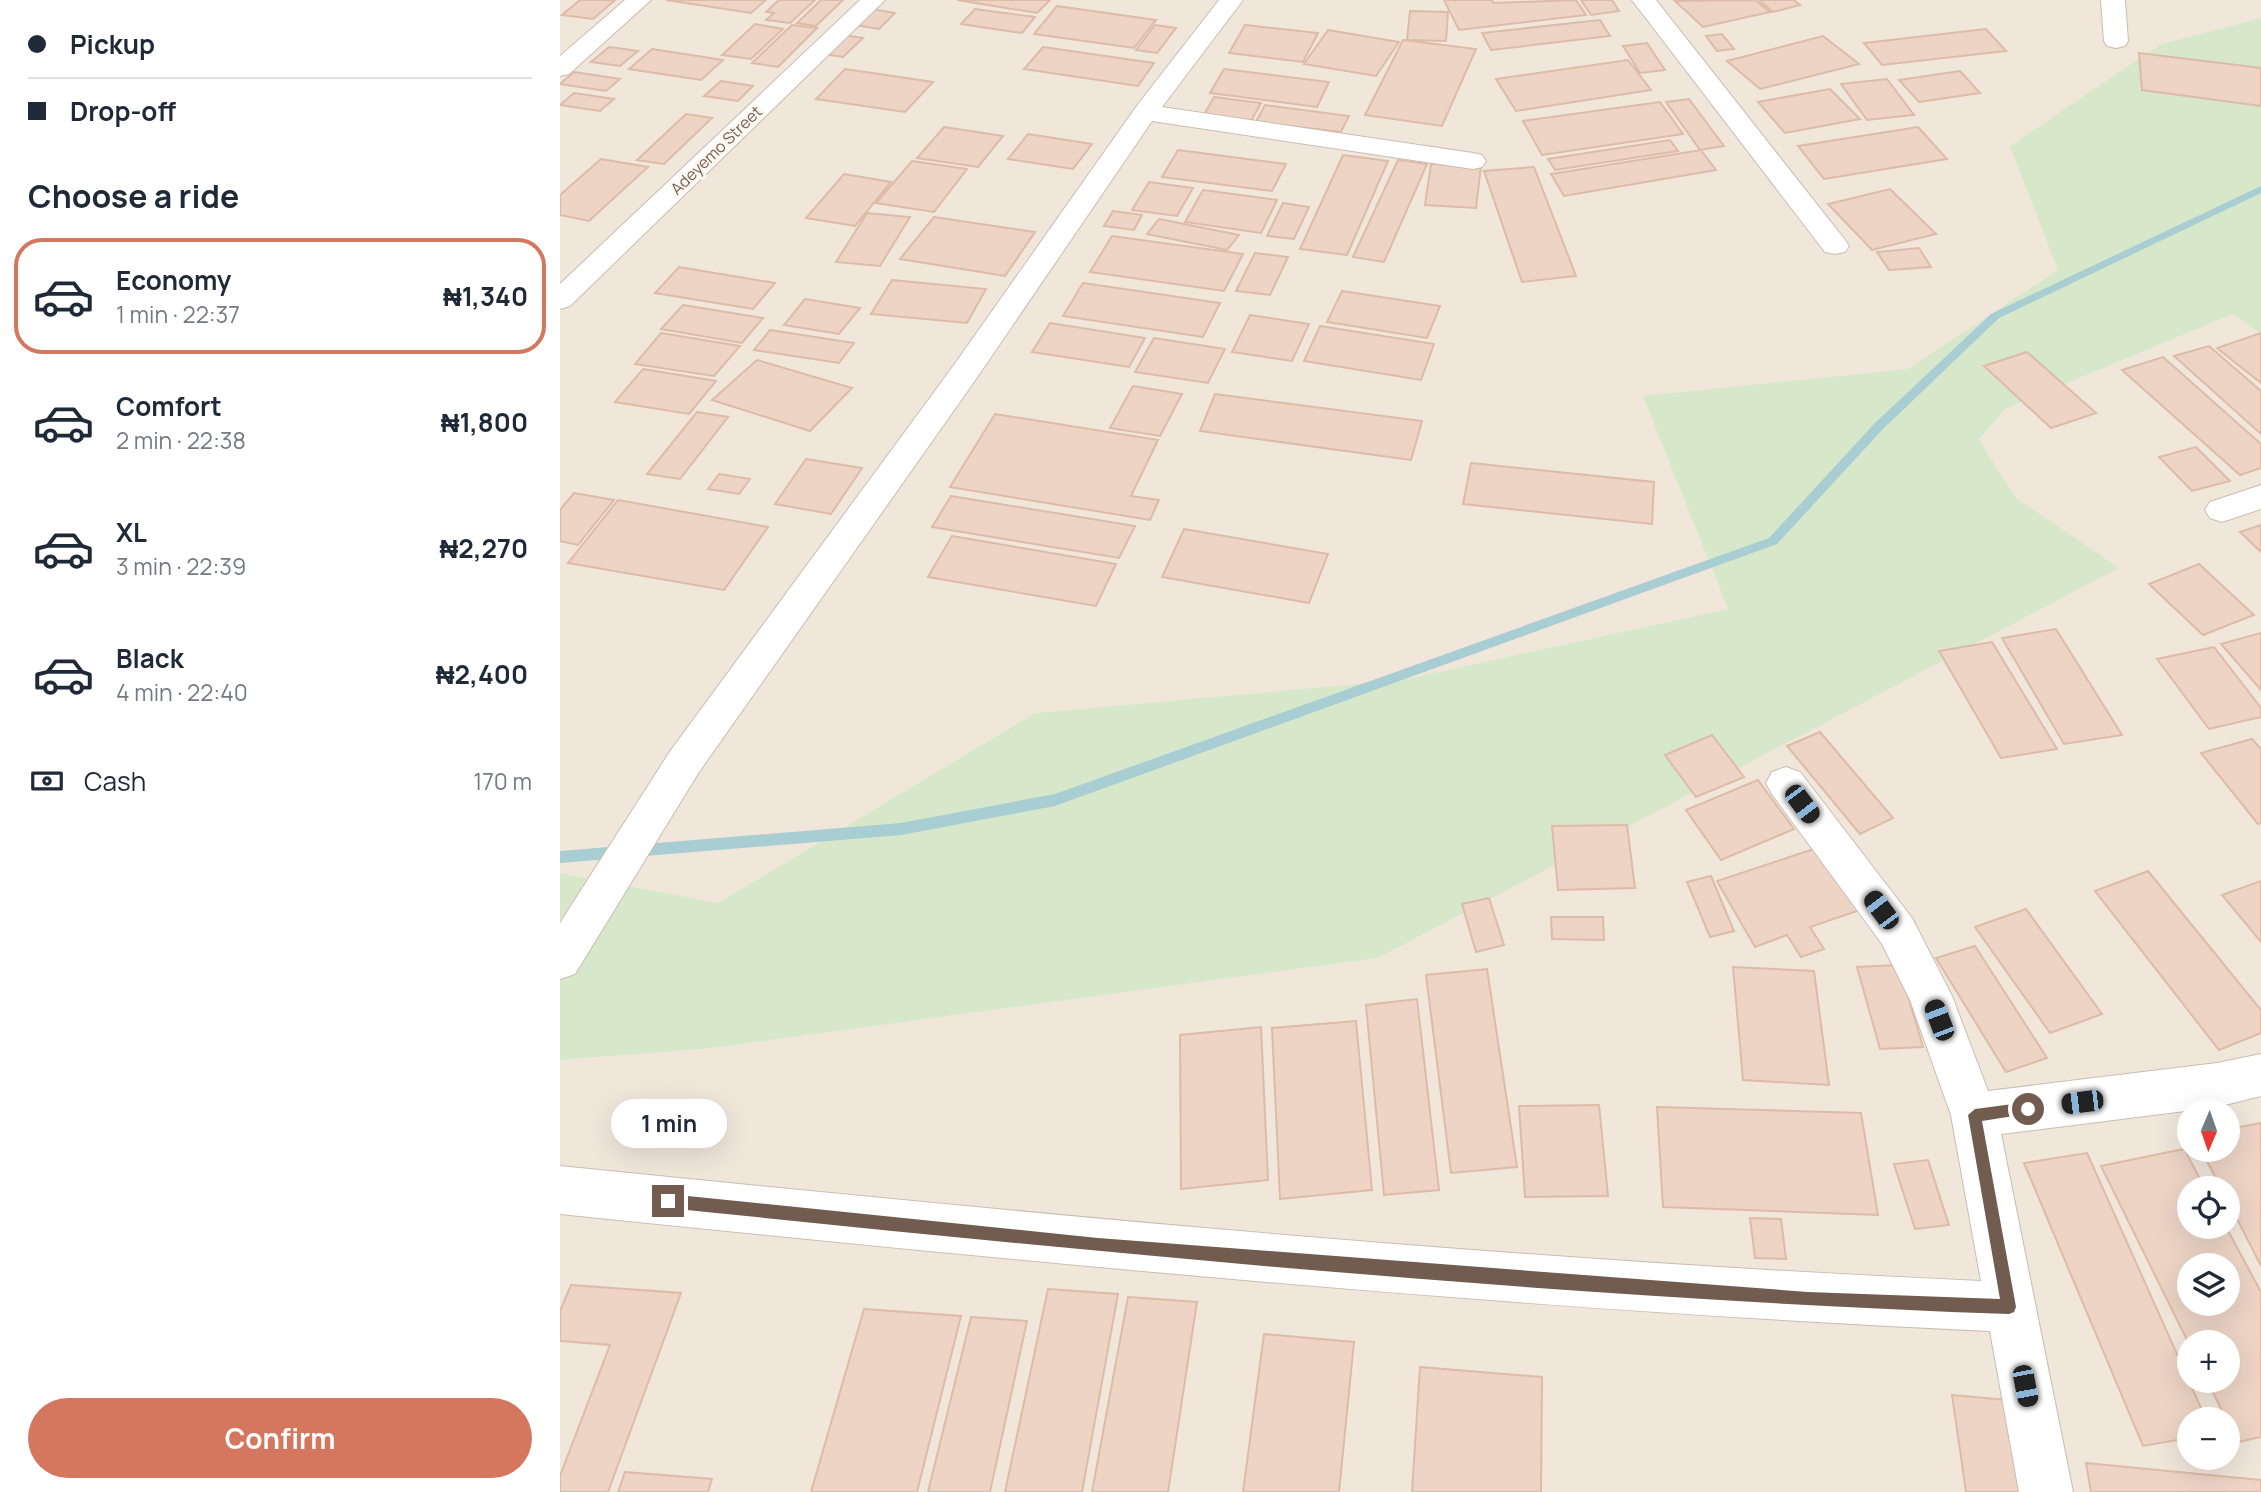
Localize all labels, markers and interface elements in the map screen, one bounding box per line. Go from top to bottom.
text: Pickup [70,26,155,62]
text: Drop-off [70,93,176,129]
street label: Adeyemo Street [665,101,767,199]
text: Choose a ride [28,174,239,218]
text: Economy [116,262,231,298]
icon: car [32,265,95,328]
text: ₦1,340 [443,278,528,314]
text: 1 min · 22:37 [116,298,240,330]
text: Comfort [116,388,222,424]
icon: car [32,391,95,454]
text: ₦1,800 [441,404,528,440]
text: 2 min · 22:38 [116,424,246,456]
text: XL [116,514,147,550]
icon: car [32,517,95,580]
text: ₦2,270 [439,530,528,566]
text: 3 min · 22:39 [116,550,246,582]
text: Black [116,640,184,676]
icon: car [32,643,95,706]
text: ₦2,400 [436,656,528,692]
text: 4 min · 22:40 [116,676,248,708]
icon: cash [28,762,66,800]
text: Cash [84,763,146,799]
text: 170 m [473,765,532,797]
car [1781,781,1824,827]
car [1860,887,1903,933]
car [1922,997,1957,1043]
car [2060,1089,2105,1115]
route start [2012,1093,2044,1125]
north arrow [2177,1099,2240,1162]
map controls [2177,1099,2240,1470]
callout: 1 min [610,1100,726,1148]
text: 1 min [641,1107,697,1139]
button: locate [2177,1176,2240,1239]
route end [652,1185,684,1217]
button: layers [2177,1253,2240,1316]
button: + [2177,1330,2240,1393]
car [2011,1363,2040,1409]
button: Confirm [28,1398,532,1478]
button: − [2177,1407,2240,1470]

